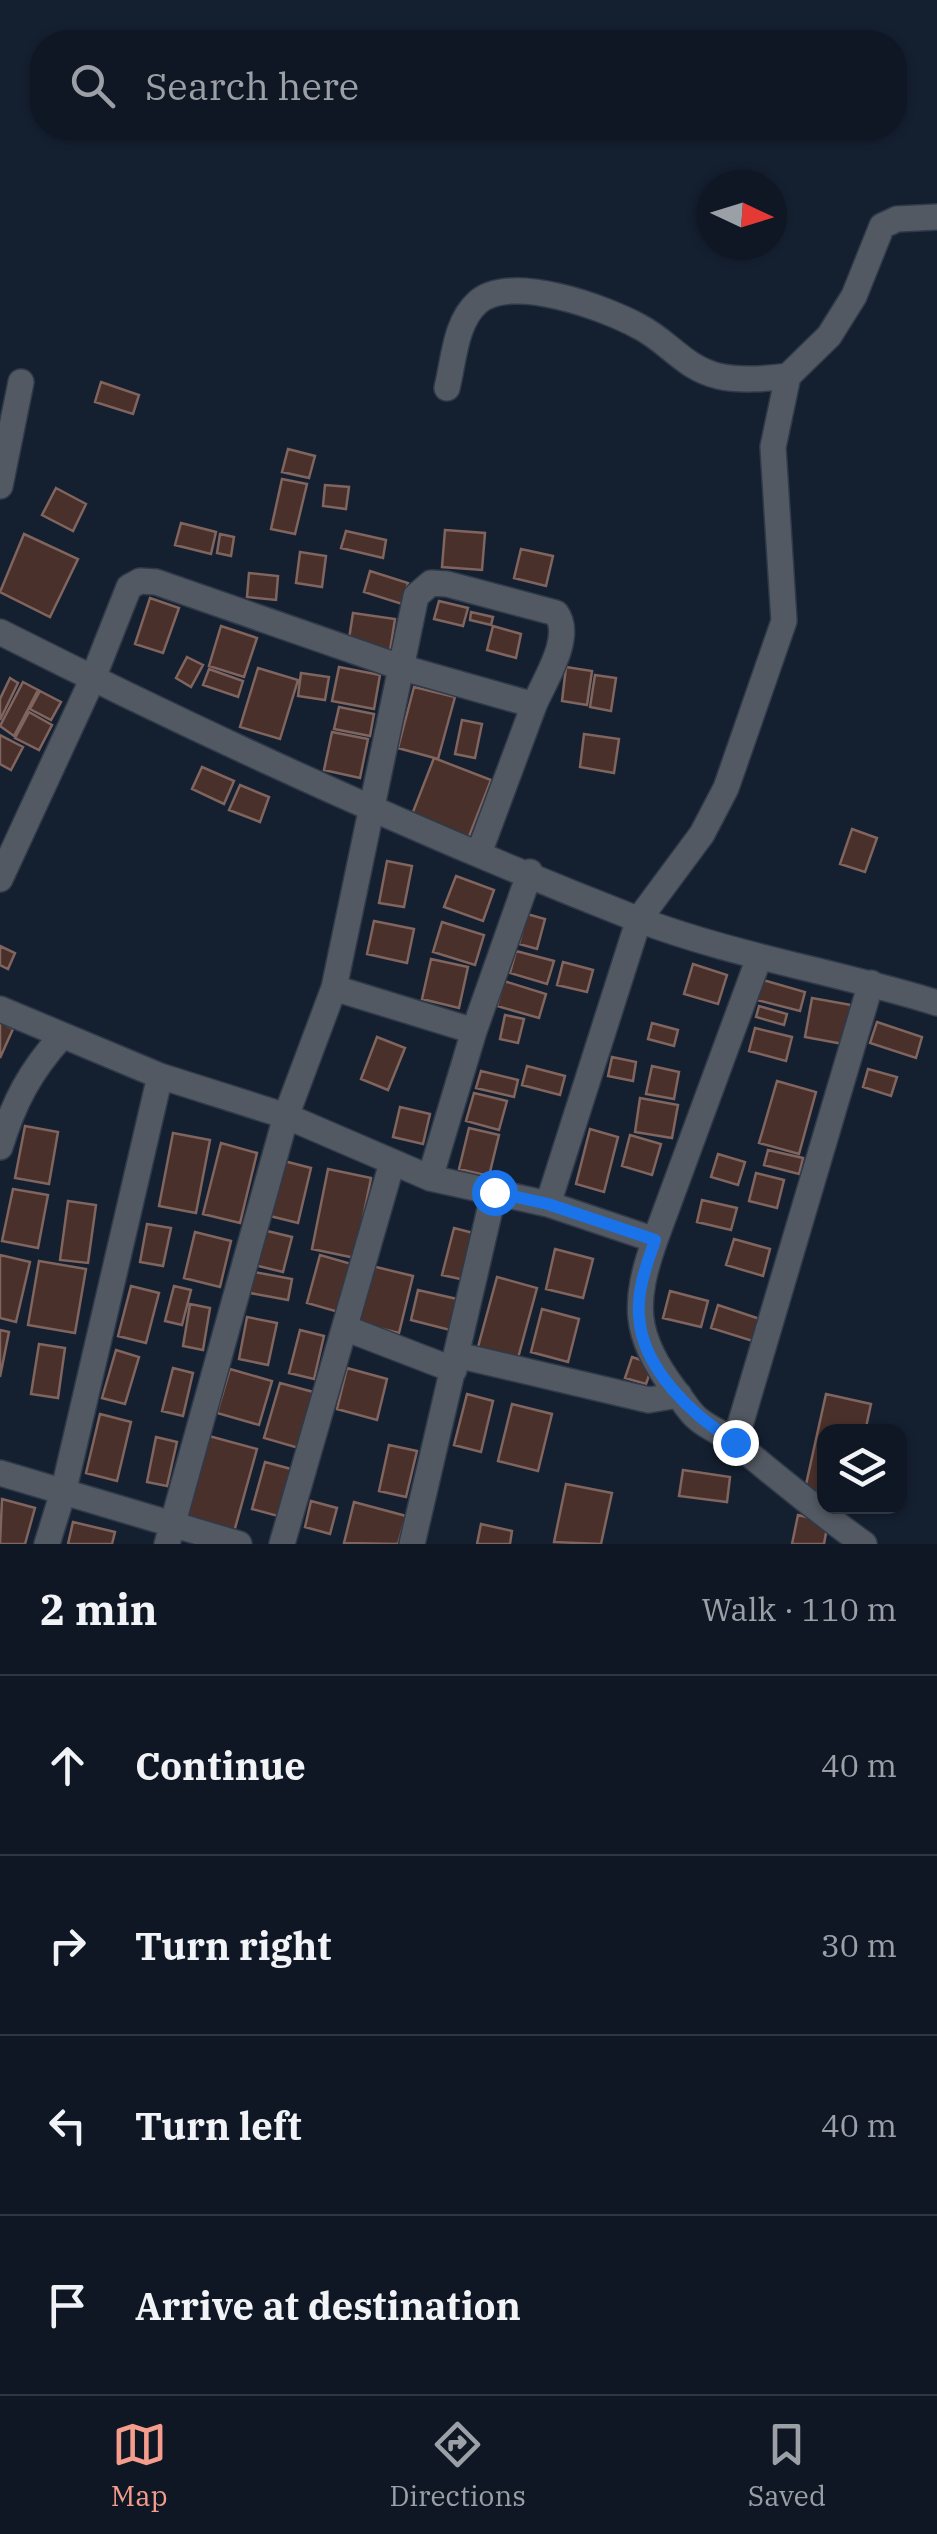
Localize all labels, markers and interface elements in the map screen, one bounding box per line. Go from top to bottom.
search box [30,30,907,140]
icon: search [65,58,120,113]
text: Search here [145,61,359,110]
north arrow [697,170,787,260]
route start [472,1170,518,1216]
route end [713,1420,759,1466]
map controls [817,1424,907,1514]
button: layers [817,1424,907,1514]
text: 2 min [40,1582,158,1637]
text: Walk · 110 m [701,1588,897,1630]
icon: ahead [40,1738,95,1793]
text: Continue [135,1741,306,1790]
text: 40 m [821,1744,897,1786]
icon: right [40,1918,95,1973]
text: Turn right [135,1921,331,1970]
text: 30 m [821,1924,897,1966]
icon: left [40,2098,95,2153]
text: Turn left [135,2101,302,2150]
text: 40 m [821,2104,897,2146]
icon: arrive [40,2278,95,2333]
text: Arrive at destination [135,2281,521,2330]
tab: Map [111,2417,168,2514]
tab: Directions [389,2417,526,2514]
tab: Saved [748,2417,826,2514]

